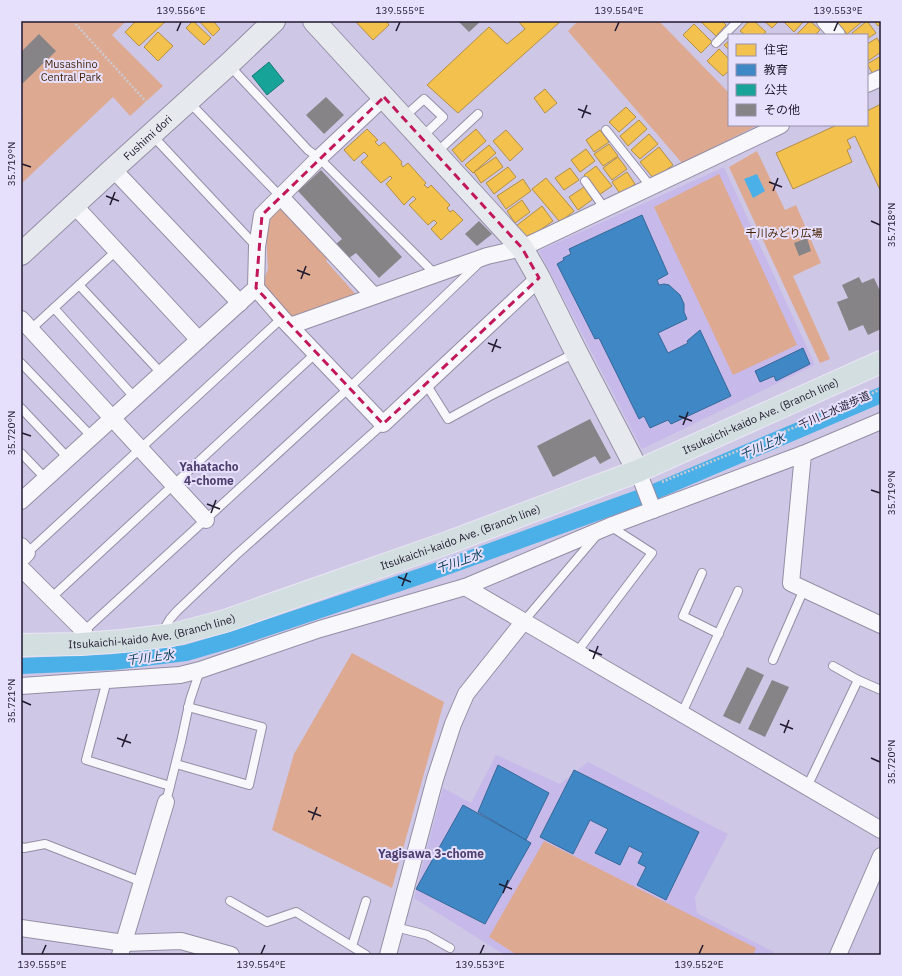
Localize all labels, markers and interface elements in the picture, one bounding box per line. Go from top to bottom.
text: 139.556°E [156,4,206,17]
text: 139.555°E [375,4,425,17]
text: 139.554°E [594,4,644,17]
text: 139.553°E [813,4,863,17]
legend [728,34,868,126]
text: 住宅 [764,42,788,57]
park label: Musashino Central Park [41,57,102,84]
text: 教育 [764,62,788,77]
text: 公共 [764,82,788,97]
text: その他 [764,102,800,117]
street label: Fushimi dori [120,112,175,163]
text: 35.719°N [5,142,18,186]
text: 35.718°N [885,203,898,247]
park label: 千川みどり広場 [746,226,823,240]
street label: Itsukaichi-kaido Ave. (Branch line) [680,375,841,457]
street label: 千川上水遊歩道 [796,388,872,432]
text: 35.720°N [5,411,18,455]
water label: 千川上水 [737,429,789,462]
district label: Yahatacho 4-chome [179,459,239,488]
text: 35.719°N [885,471,898,515]
street label: Itsukaichi-kaido Ave. (Branch line) [378,502,542,573]
water label: 千川上水 [434,545,486,576]
street label: Itsukaichi-kaido Ave. (Branch line) [68,611,237,651]
water label: 千川上水 [125,646,177,667]
text: 35.721°N [5,679,18,723]
text: 35.720°N [885,740,898,784]
district label: Yagisawa 3-chome [378,846,484,861]
text: 139.555°E [17,958,67,971]
text: 139.554°E [236,958,286,971]
text: 139.553°E [455,958,505,971]
text: 139.552°E [674,958,724,971]

